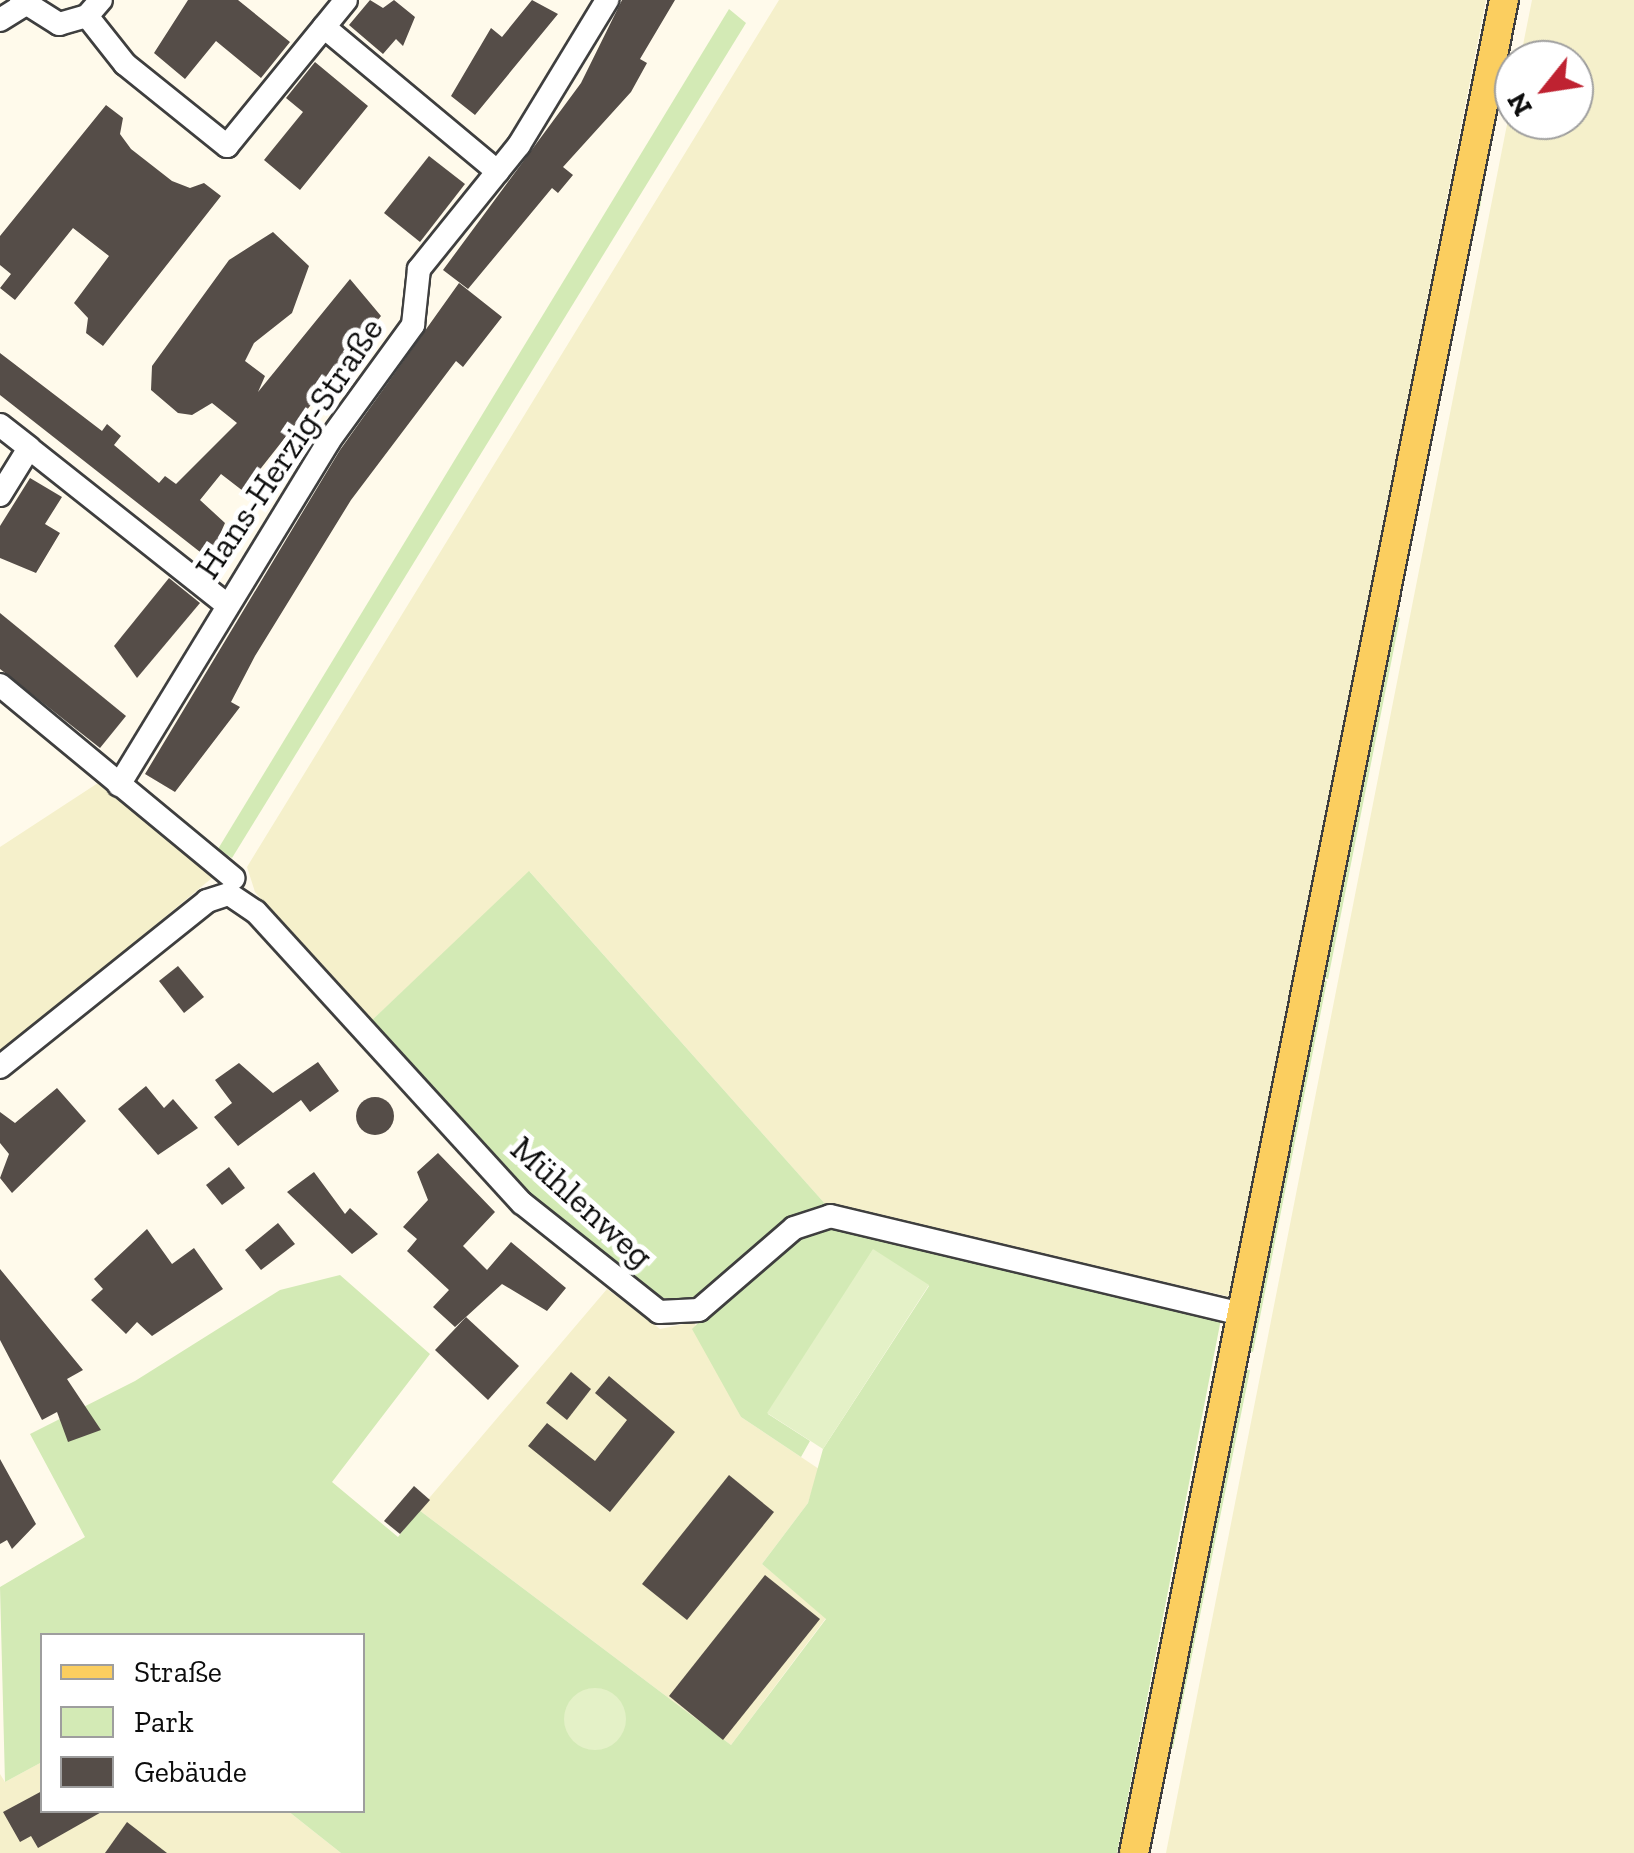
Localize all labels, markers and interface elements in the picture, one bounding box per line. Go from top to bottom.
north arrow [1494,40,1594,140]
text: N [1500,87,1539,122]
street label: Hans-Herzig-Straße [186,309,392,587]
street label: Mühlenweg [502,1127,662,1277]
legend [40,1633,365,1813]
text: Straße [134,1654,222,1690]
text: Park [134,1704,194,1740]
text: Gebäude [134,1754,247,1790]

